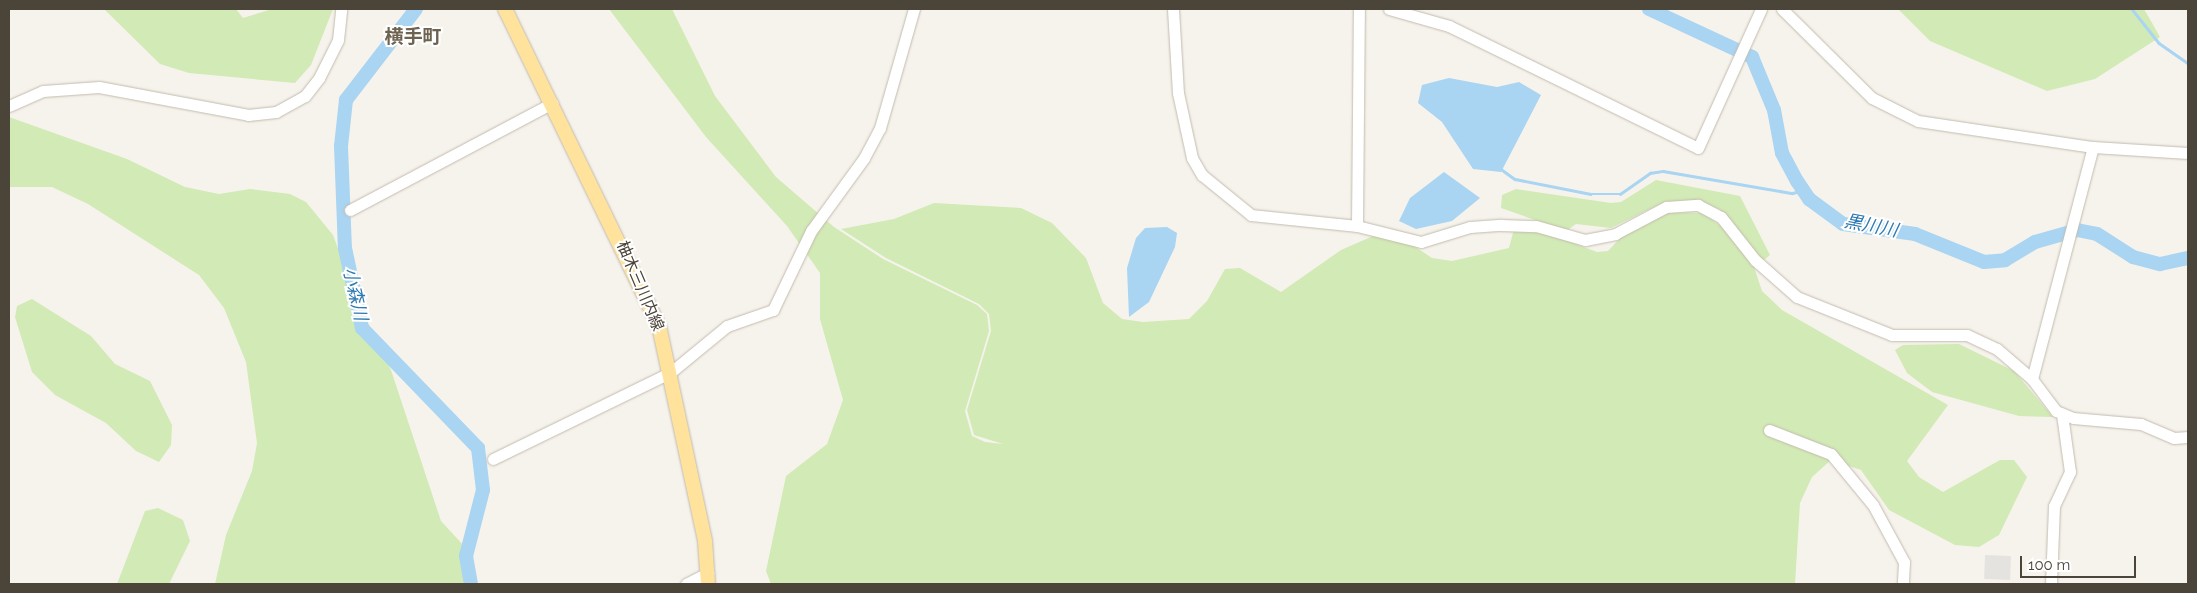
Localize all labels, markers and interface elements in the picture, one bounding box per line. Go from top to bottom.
district label: 横手町 [385,26,441,48]
water label: 黒川川 [1842,210,1900,242]
street label: 柚木三川内線 [612,238,668,334]
water label: 小森川 [338,265,372,323]
scale bar [2022,546,2138,578]
text: 100 m [2028,556,2070,574]

